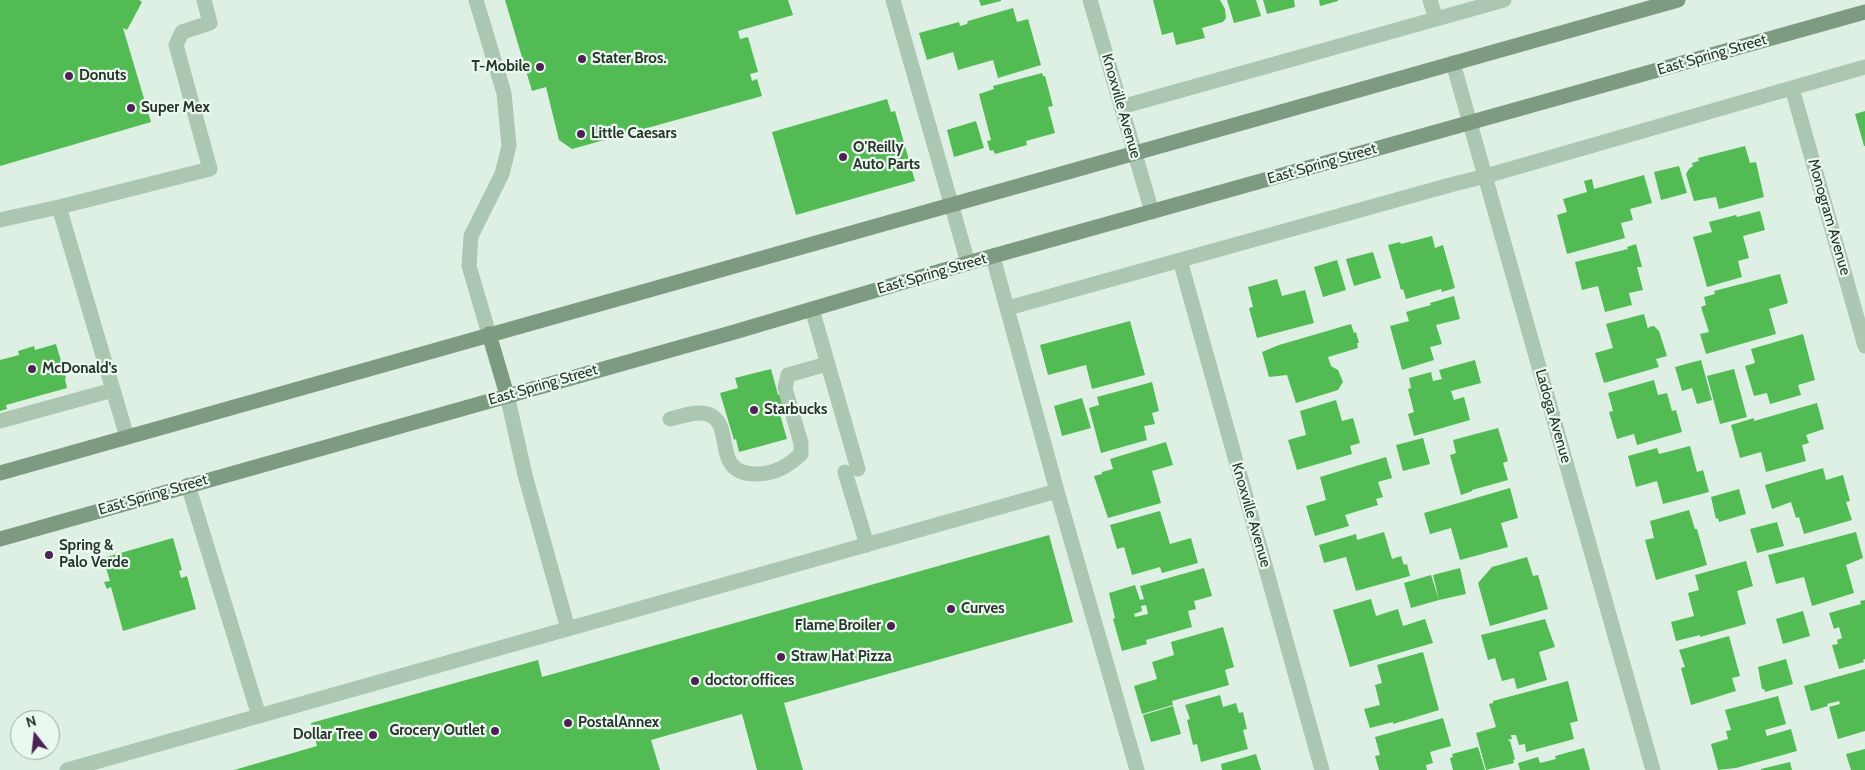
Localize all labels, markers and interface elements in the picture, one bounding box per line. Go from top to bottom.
street label: East Spring Street [1655,31,1769,79]
place label: Stater Bros. [592,50,667,68]
street label: Knoxville Avenue [1097,52,1145,160]
marker: Stater Bros. [576,53,588,65]
place label: T-Mobile [471,58,530,76]
marker: T-Mobile [534,61,546,73]
place label: Donuts [79,67,126,85]
marker: Donuts [63,70,75,82]
place label: Super Mex [141,99,210,117]
marker: Super Mex [125,102,137,114]
place label: Little Caesars [591,125,677,143]
marker: Little Caesars [575,128,587,140]
place label: O'Reilly Auto Parts [853,139,920,174]
street label: East Spring Street [1265,140,1379,188]
marker: O'Reilly Auto Parts [837,151,849,163]
street label: Monogram Avenue [1804,157,1854,277]
street label: East Spring Street [875,250,989,298]
place label: McDonald's [42,360,117,378]
street label: East Spring Street [486,361,600,409]
marker: McDonald's [26,363,38,375]
street label: Ladoga Avenue [1531,367,1575,465]
place label: Starbucks [764,401,827,419]
marker: Starbucks [748,404,760,416]
street label: Knoxville Avenue [1227,461,1275,569]
street label: East Spring Street [96,471,210,519]
place label: Spring & Palo Verde [59,537,128,572]
marker: Spring & Palo Verde [43,549,55,561]
place label: Curves [961,600,1005,618]
marker: Curves [945,603,957,615]
place label: Flame Broiler [795,617,881,635]
marker: Flame Broiler [885,620,897,632]
place label: Straw Hat Pizza [791,648,892,666]
marker: Straw Hat Pizza [775,651,787,663]
place label: doctor offices [705,672,794,690]
marker: doctor offices [689,675,701,687]
north arrow [10,710,60,760]
text: N [24,712,38,732]
place label: PostalAnnex [578,714,659,732]
marker: PostalAnnex [562,717,574,729]
place label: Grocery Outlet [389,722,485,740]
marker: Grocery Outlet [489,725,501,737]
place label: Dollar Tree [293,726,363,744]
marker: Dollar Tree [367,729,379,741]

